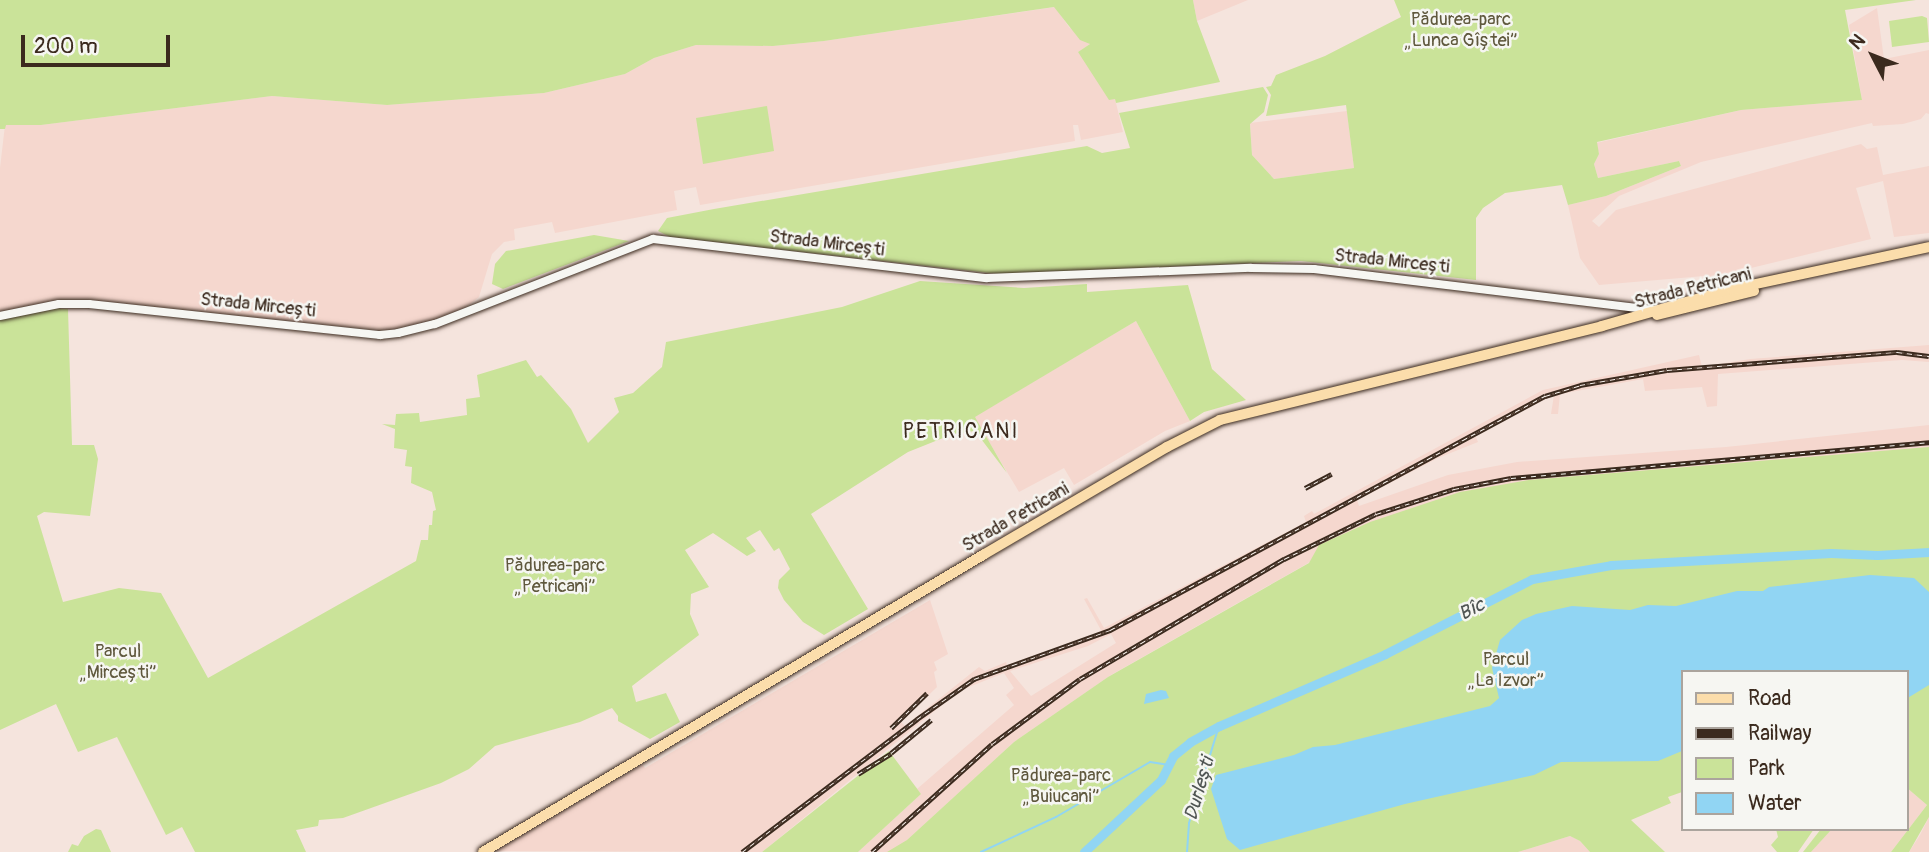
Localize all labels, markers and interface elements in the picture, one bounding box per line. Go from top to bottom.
park label: Pădurea-parc „Lunca Gîștei” [1405,10,1517,52]
scale bar [24,21,173,65]
north arrow [1838,21,1908,91]
text: N [1844,29,1871,55]
text: 200 m [34,33,98,60]
street label: Strada Mircești [768,226,886,262]
street label: Strada Mircești [1333,245,1451,279]
street label: Strada Petricani [1632,264,1754,314]
street label: Strada Mircești [199,289,317,323]
district label: PETRICANI [904,419,1018,445]
street label: Strada Petricani [959,479,1073,557]
park label: Pădurea-parc „Petricani” [505,556,605,598]
water label: Bîc [1455,594,1489,626]
park label: Parcul „Mircești” [80,642,156,684]
park label: Parcul „La Izvor” [1468,650,1544,692]
legend [1680,670,1908,831]
text: Road [1748,685,1792,712]
text: Railway [1748,720,1812,747]
water label: Durlești [1180,755,1220,823]
text: Park [1748,755,1785,782]
park label: Pădurea-parc „Buiucani” [1011,766,1111,808]
text: Water [1748,790,1801,817]

